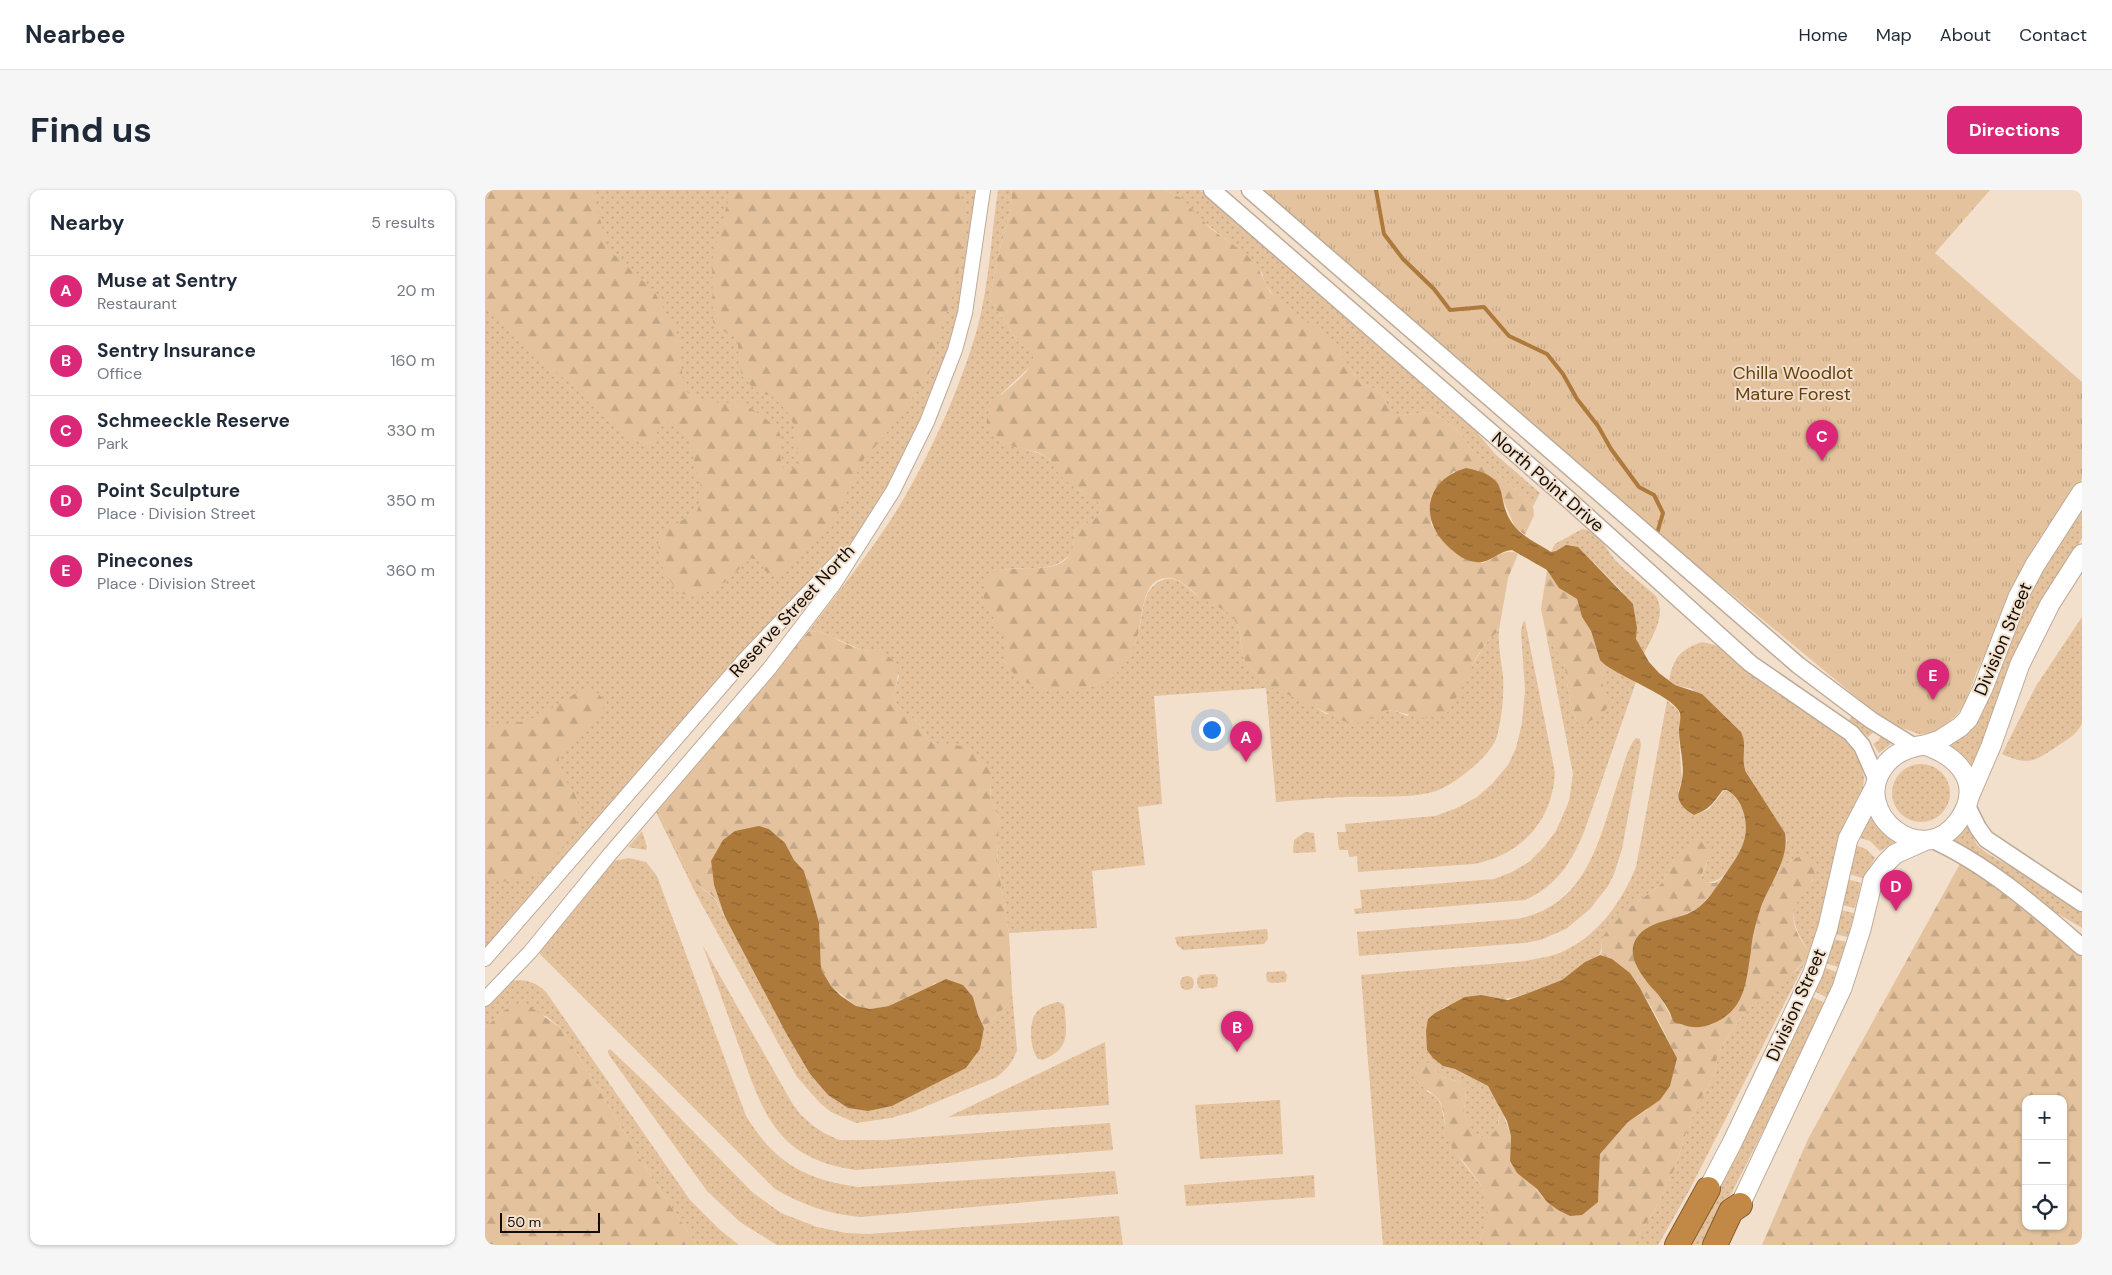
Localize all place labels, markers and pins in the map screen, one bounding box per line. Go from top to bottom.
pin: C [1806,420,1838,461]
pin: E [1917,659,1949,700]
pin: A [1230,721,1262,762]
pin: D [1880,870,1912,911]
pin: B [1221,1011,1253,1052]

